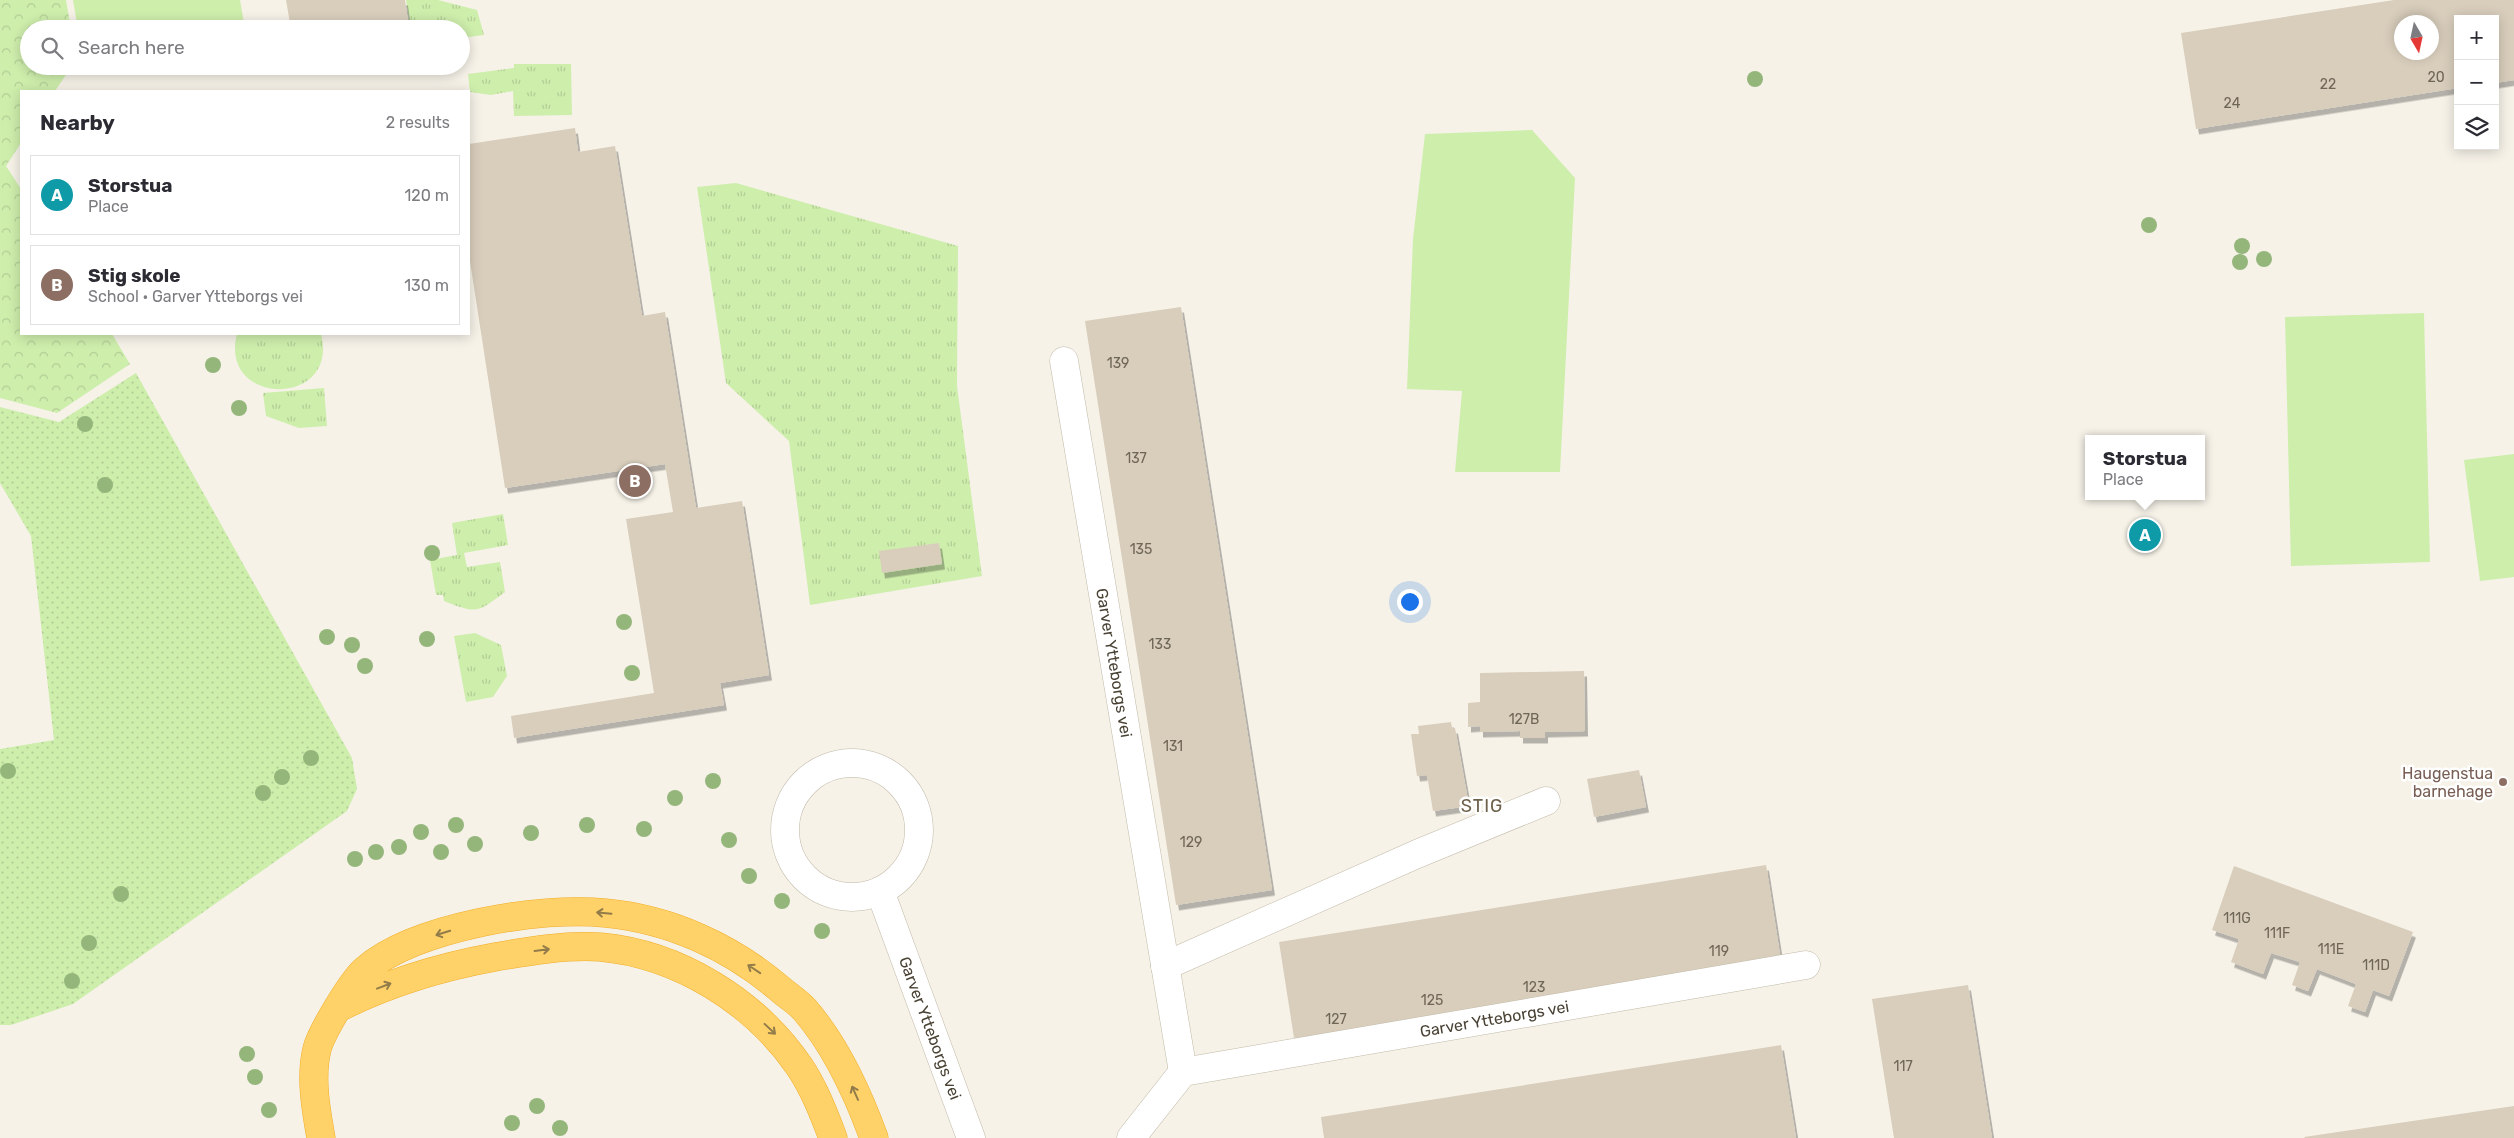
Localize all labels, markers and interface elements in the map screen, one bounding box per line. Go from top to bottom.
north arrow [2394,15,2439,60]
map controls [2454,15,2499,150]
button: + [2454,15,2499,60]
search box [20,20,470,75]
icon: search [38,34,66,62]
text: Search here [78,36,185,59]
button: − [2454,60,2499,105]
house number: 20 [2427,69,2445,86]
house number: 22 [2320,76,2336,93]
house number: 24 [2224,95,2241,112]
button: layers [2454,105,2499,150]
text: Nearby [40,110,115,135]
text: 2 results [386,113,450,132]
text: Storstua [88,174,172,197]
text: A [51,186,63,205]
text: 120 m [404,186,449,205]
text: Place [88,197,129,216]
text: Stig skole [88,264,181,287]
text: B [51,276,63,295]
text: 130 m [404,276,449,295]
text: School · Garver Ytteborgs vei [88,287,303,306]
house number: 139 [1107,355,1129,372]
popup [2085,435,2205,500]
text: Storstua [2103,447,2187,470]
house number: 137 [1125,450,1147,467]
pin: B [619,462,651,500]
text: Place [2103,470,2144,489]
pin: A [2129,516,2161,554]
house number: 135 [1130,541,1152,558]
street label: Garver Ytteborgs vei [1093,587,1136,739]
your location [1397,589,1423,615]
house number: 133 [1149,636,1171,653]
house number: 127B [1509,711,1539,728]
house number: 131 [1163,738,1183,755]
place label: Haugenstua barnehage [2402,764,2493,801]
marker: Haugenstua barnehage [2497,776,2509,788]
district label: STIG [1461,795,1503,817]
house number: 129 [1180,834,1202,851]
one-way arrow [596,909,612,918]
house number: 111G [2223,910,2251,927]
house number: 111F [2264,925,2290,942]
one-way arrow [436,928,452,938]
house number: 111E [2318,941,2344,958]
house number: 119 [1709,943,1729,960]
one-way arrow [534,945,550,955]
street label: Garver Ytteborgs vei [895,954,966,1102]
house number: 111D [2362,957,2390,974]
one-way arrow [747,964,761,974]
house number: 123 [1523,979,1545,996]
one-way arrow [376,981,391,990]
house number: 125 [1421,992,1443,1009]
street label: Garver Ytteborgs vei [1418,996,1571,1041]
house number: 127 [1325,1011,1347,1028]
one-way arrow [763,1023,776,1035]
house number: 117 [1893,1058,1913,1075]
one-way arrow [849,1086,859,1101]

